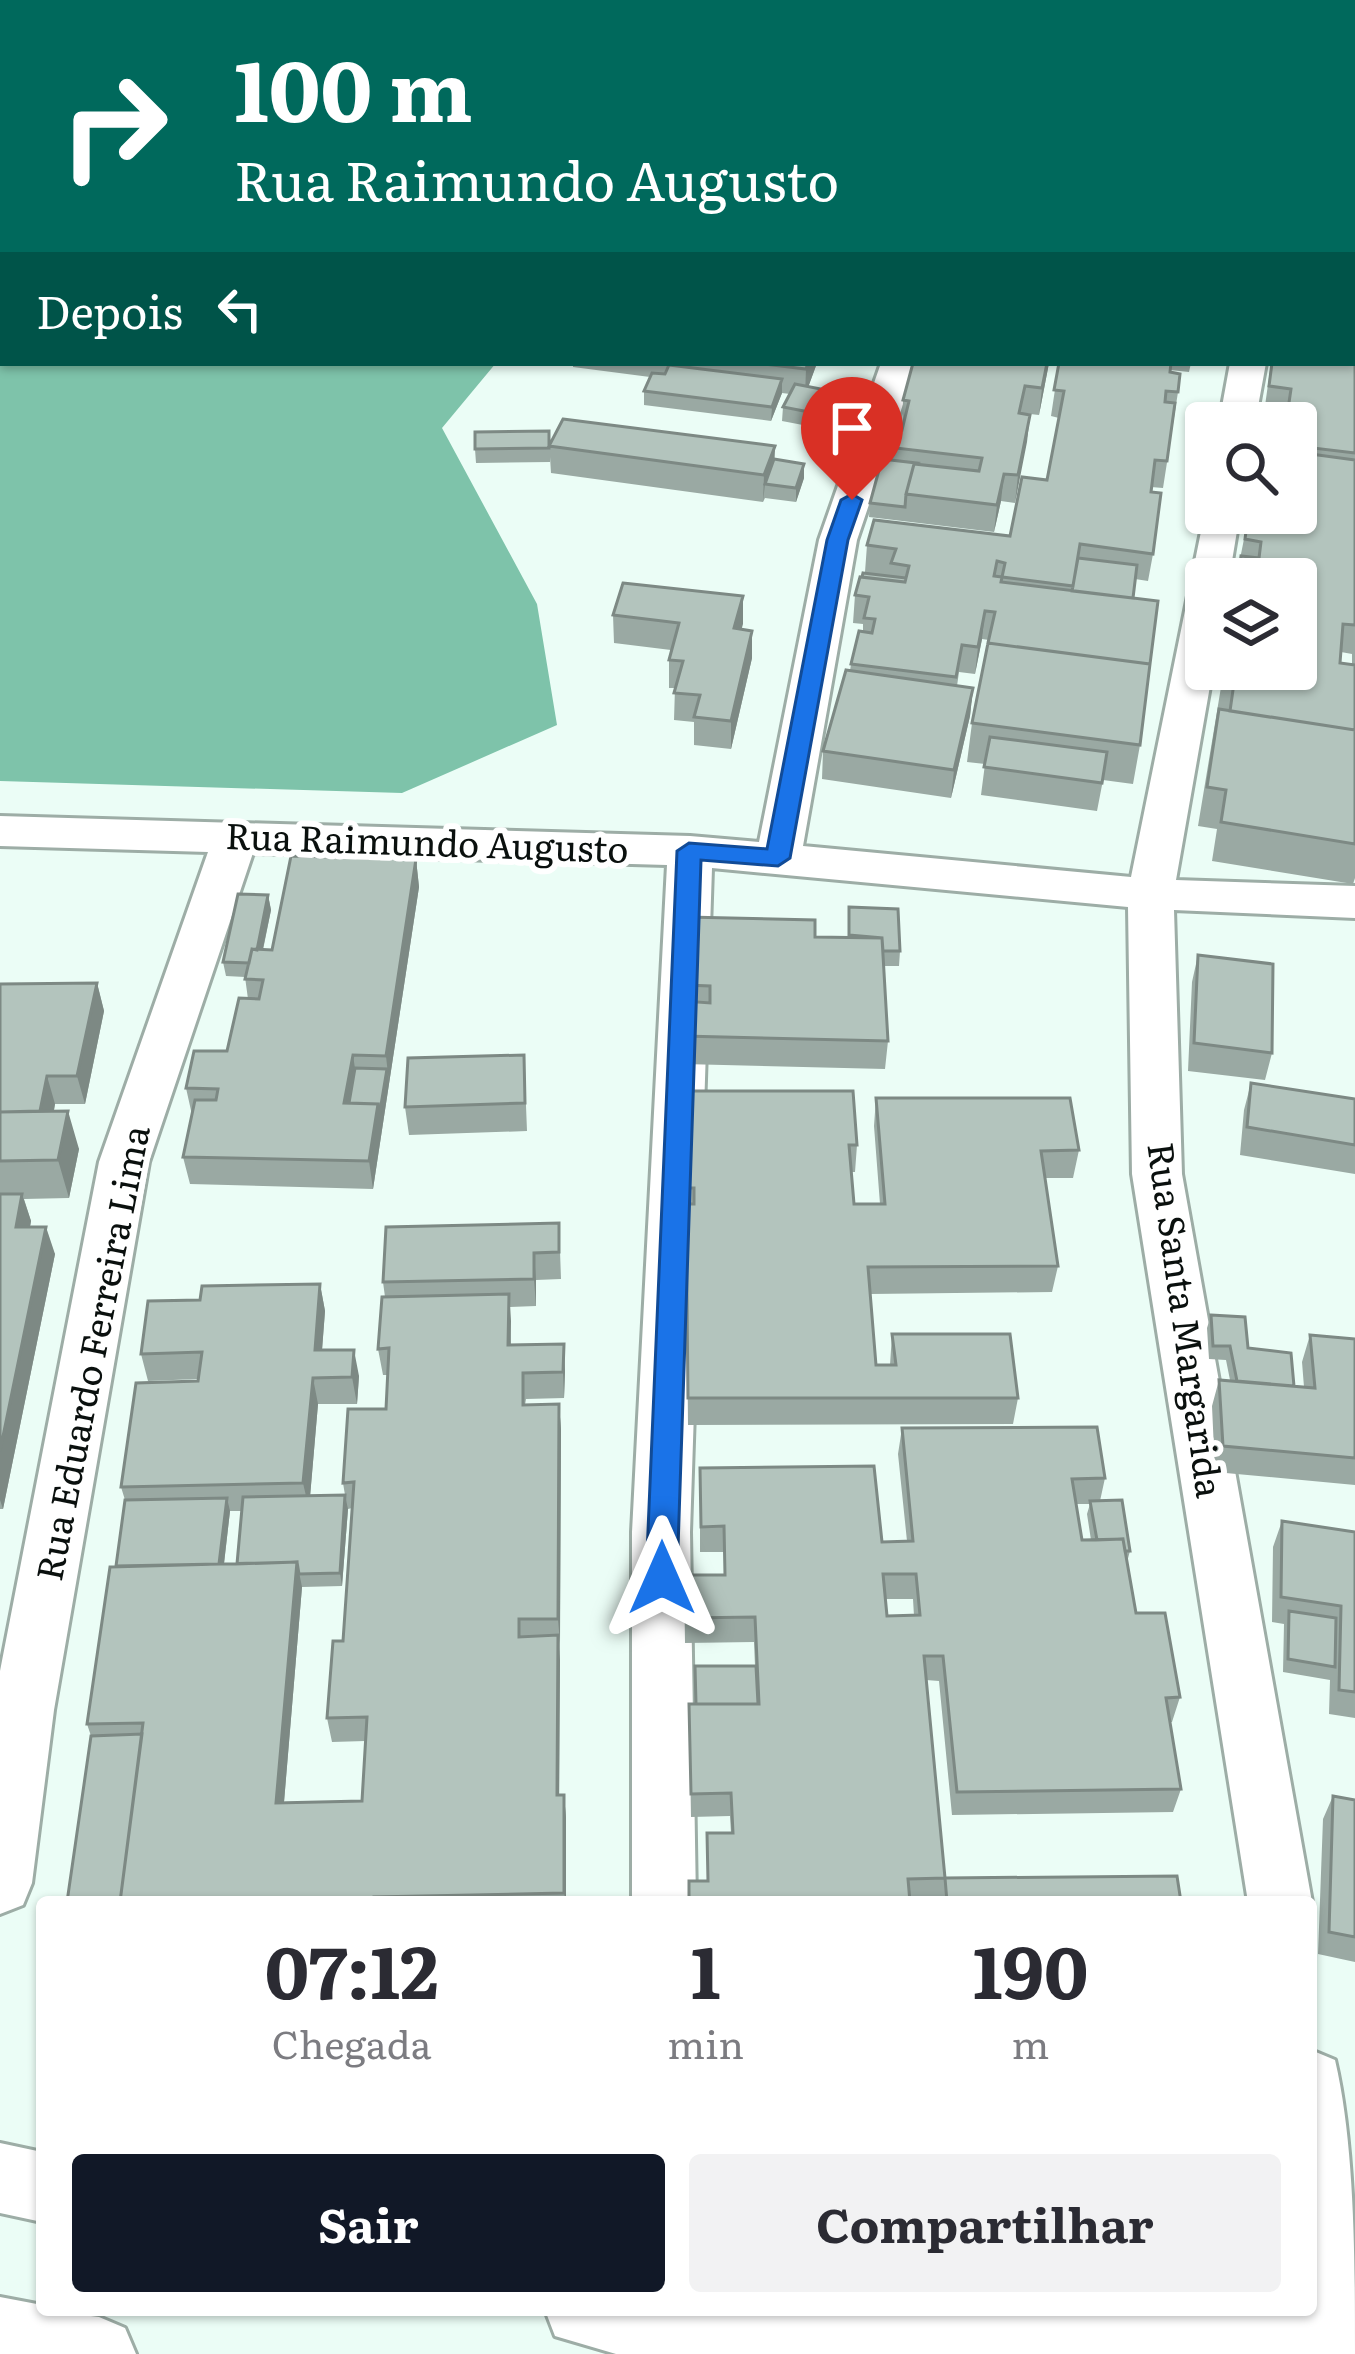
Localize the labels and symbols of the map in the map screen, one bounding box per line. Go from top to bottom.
pin [801,377,903,500]
street label: Rua Raimundo Augusto [225,807,630,874]
street label: Rua Eduardo Ferreira Lima [20,1120,161,1585]
street label: Rua Santa Margarida [1136,1139,1239,1501]
position arrow [599,1515,725,1641]

